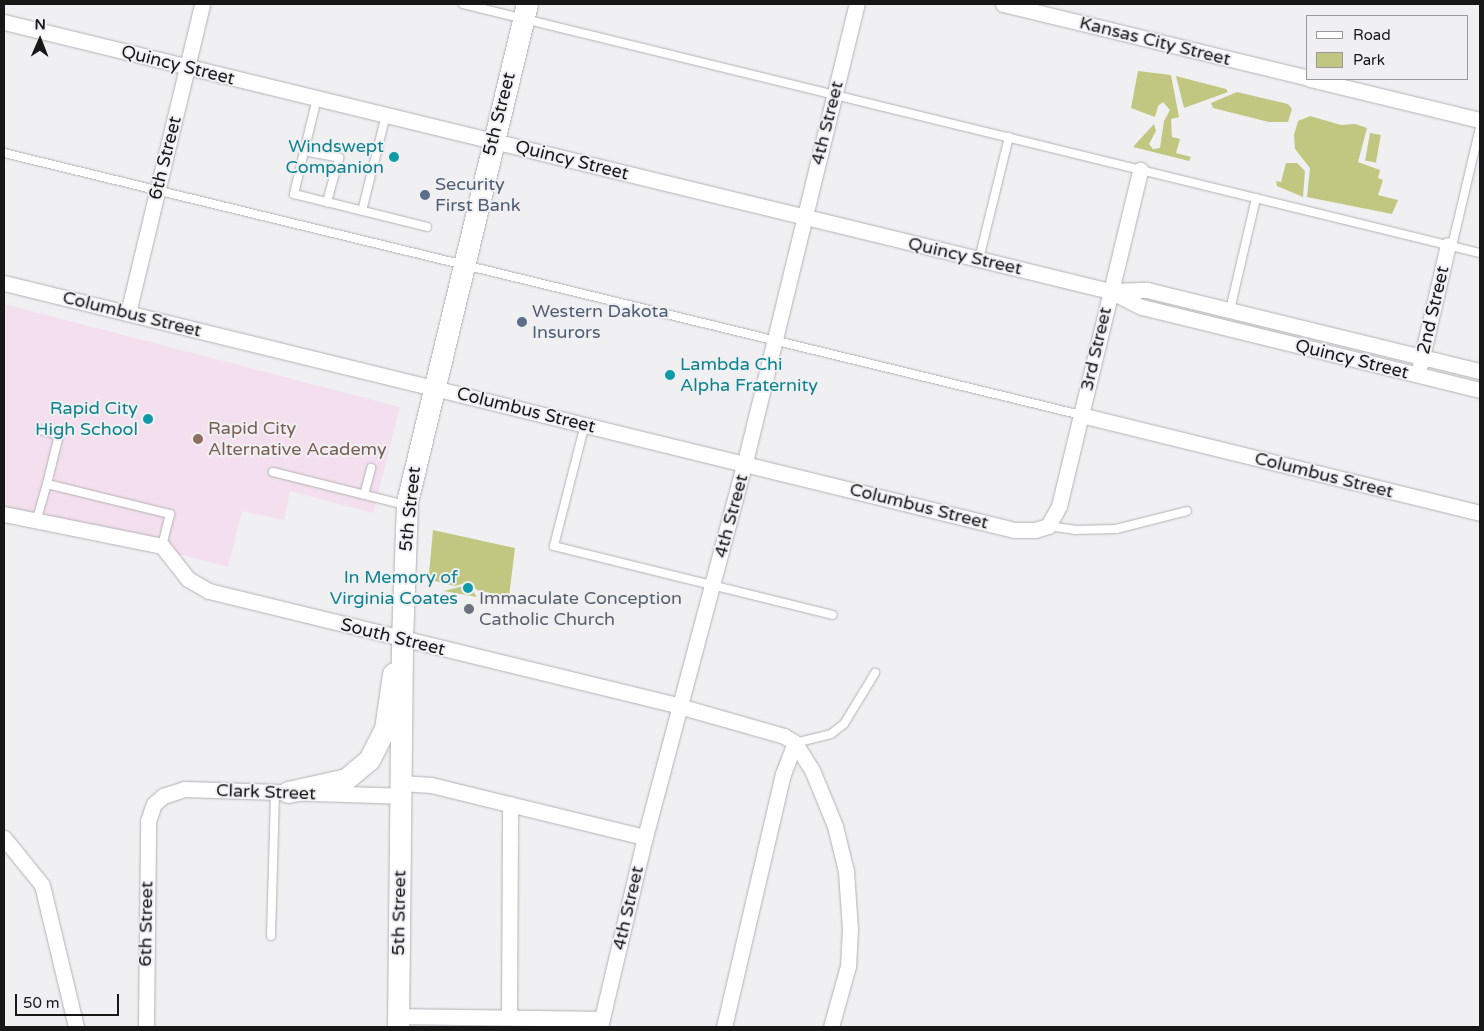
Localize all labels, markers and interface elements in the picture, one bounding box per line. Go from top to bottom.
street label: Kansas City Street [1077,12,1233,70]
north arrow [15,15,65,65]
legend [1306,15,1469,80]
text: N [34,16,46,33]
text: Road [1353,26,1391,44]
street label: Quincy Street [119,40,237,90]
text: Park [1353,51,1385,69]
street label: 5th Street [478,70,520,158]
street label: 4th Street [806,79,848,167]
street label: 6th Street [144,114,186,202]
street label: Quincy Street [513,135,631,185]
place label: Windswept Companion [285,136,384,178]
marker: Windswept Companion [388,151,400,163]
place label: Security First Bank [435,174,521,216]
marker: Security First Bank [419,189,431,201]
street label: Quincy Street [906,232,1024,280]
street label: 2nd Street [1412,264,1454,356]
street label: Columbus Street [60,286,204,342]
place label: Western Dakota Insurors [532,301,669,344]
street label: 3rd Street [1076,305,1116,393]
marker: Western Dakota Insurors [516,316,528,328]
street label: Quincy Street [1293,334,1411,384]
place label: Lambda Chi Alpha Fraternity [680,354,818,396]
marker: Lambda Chi Alpha Fraternity [664,369,676,381]
street label: Columbus Street [454,382,598,438]
place label: Rapid City High School [35,398,138,440]
marker: Rapid City High School [142,413,154,425]
place label: Rapid City Alternative Academy [208,418,387,460]
marker: Rapid City Alternative Academy [192,433,204,445]
street label: Columbus Street [1252,447,1396,503]
street label: 5th Street [395,465,425,553]
street label: 4th Street [710,472,752,560]
street label: Columbus Street [847,478,991,534]
place label: In Memory of Virginia Coates [330,567,458,610]
marker: In Memory of Virginia Coates [462,582,474,594]
place label: Immaculate Conception Catholic Church [479,588,682,630]
marker: Immaculate Conception Catholic Church [463,603,475,615]
street label: South Street [338,614,448,660]
street label: Clark Street [216,779,316,805]
street label: 4th Street [608,864,648,952]
street label: 5th Street [387,870,411,956]
street label: 6th Street [134,881,158,967]
scale bar [18,984,121,1016]
text: 50 m [23,994,60,1012]

